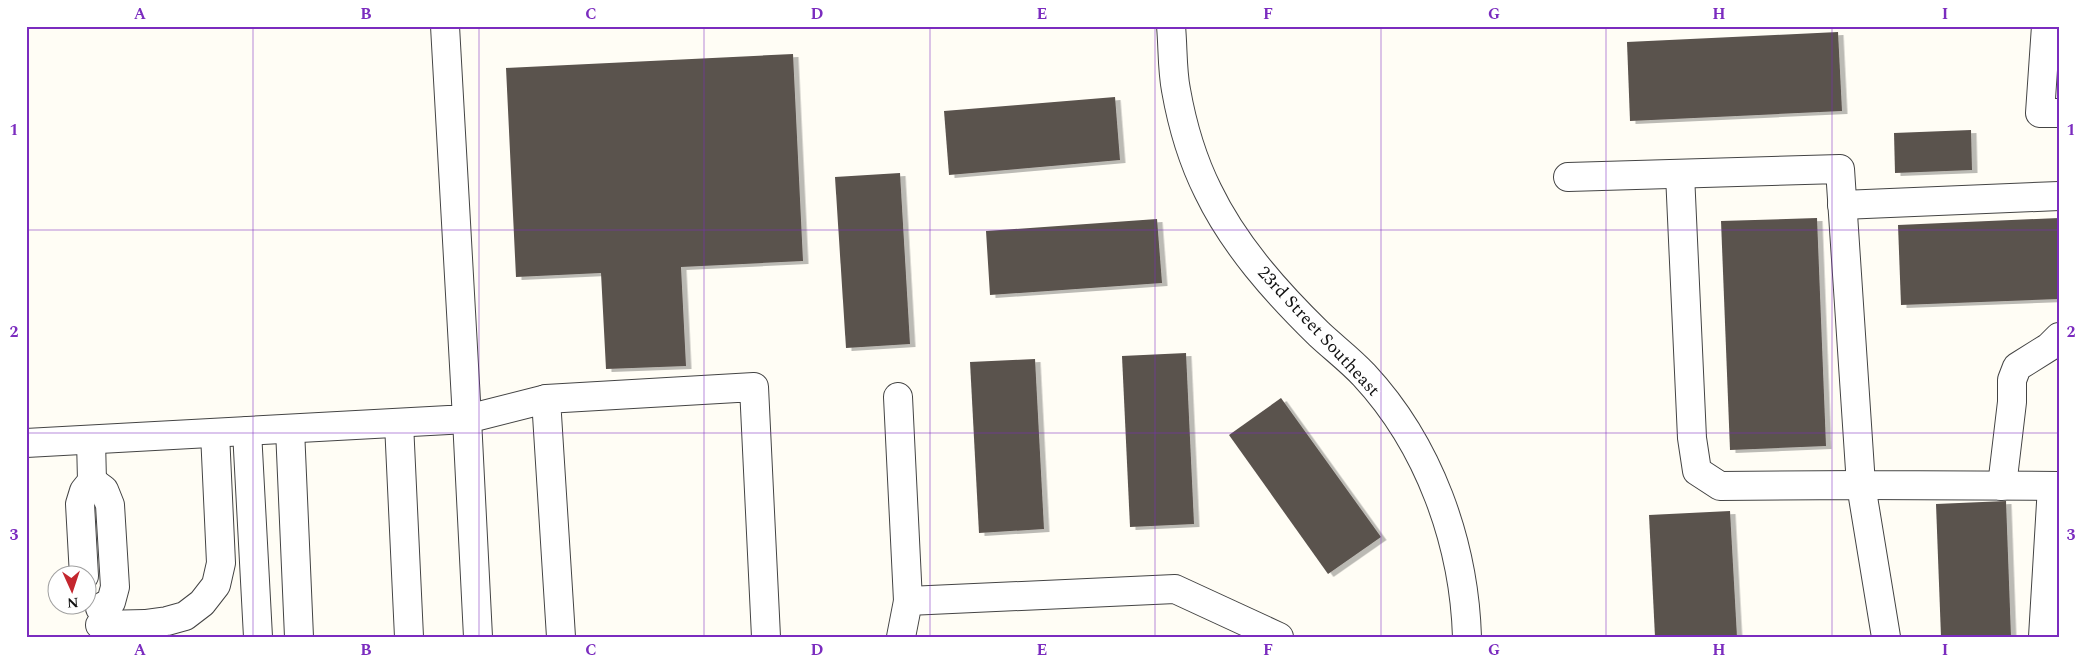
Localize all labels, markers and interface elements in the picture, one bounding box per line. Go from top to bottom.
text: A [134,2,147,26]
text: B [360,2,372,26]
text: C [585,2,597,26]
text: D [811,2,824,26]
text: E [1037,2,1047,26]
text: F [1263,2,1273,26]
text: G [1488,2,1500,26]
text: H [1712,2,1726,26]
text: I [1942,2,1948,26]
text: 1 [10,118,18,142]
text: 1 [2067,118,2075,142]
street label: 23rd Street Southeast [1251,260,1386,403]
text: 2 [10,320,19,344]
text: 2 [2067,320,2076,344]
text: 3 [10,523,19,547]
text: 3 [2067,523,2076,547]
north arrow [48,566,98,616]
text: N [66,592,79,613]
text: A [134,638,147,662]
text: B [360,638,372,662]
text: C [585,638,597,662]
text: D [811,638,824,662]
text: E [1037,638,1047,662]
text: F [1263,638,1273,662]
text: G [1488,638,1500,662]
text: H [1712,638,1726,662]
text: I [1942,638,1948,662]

